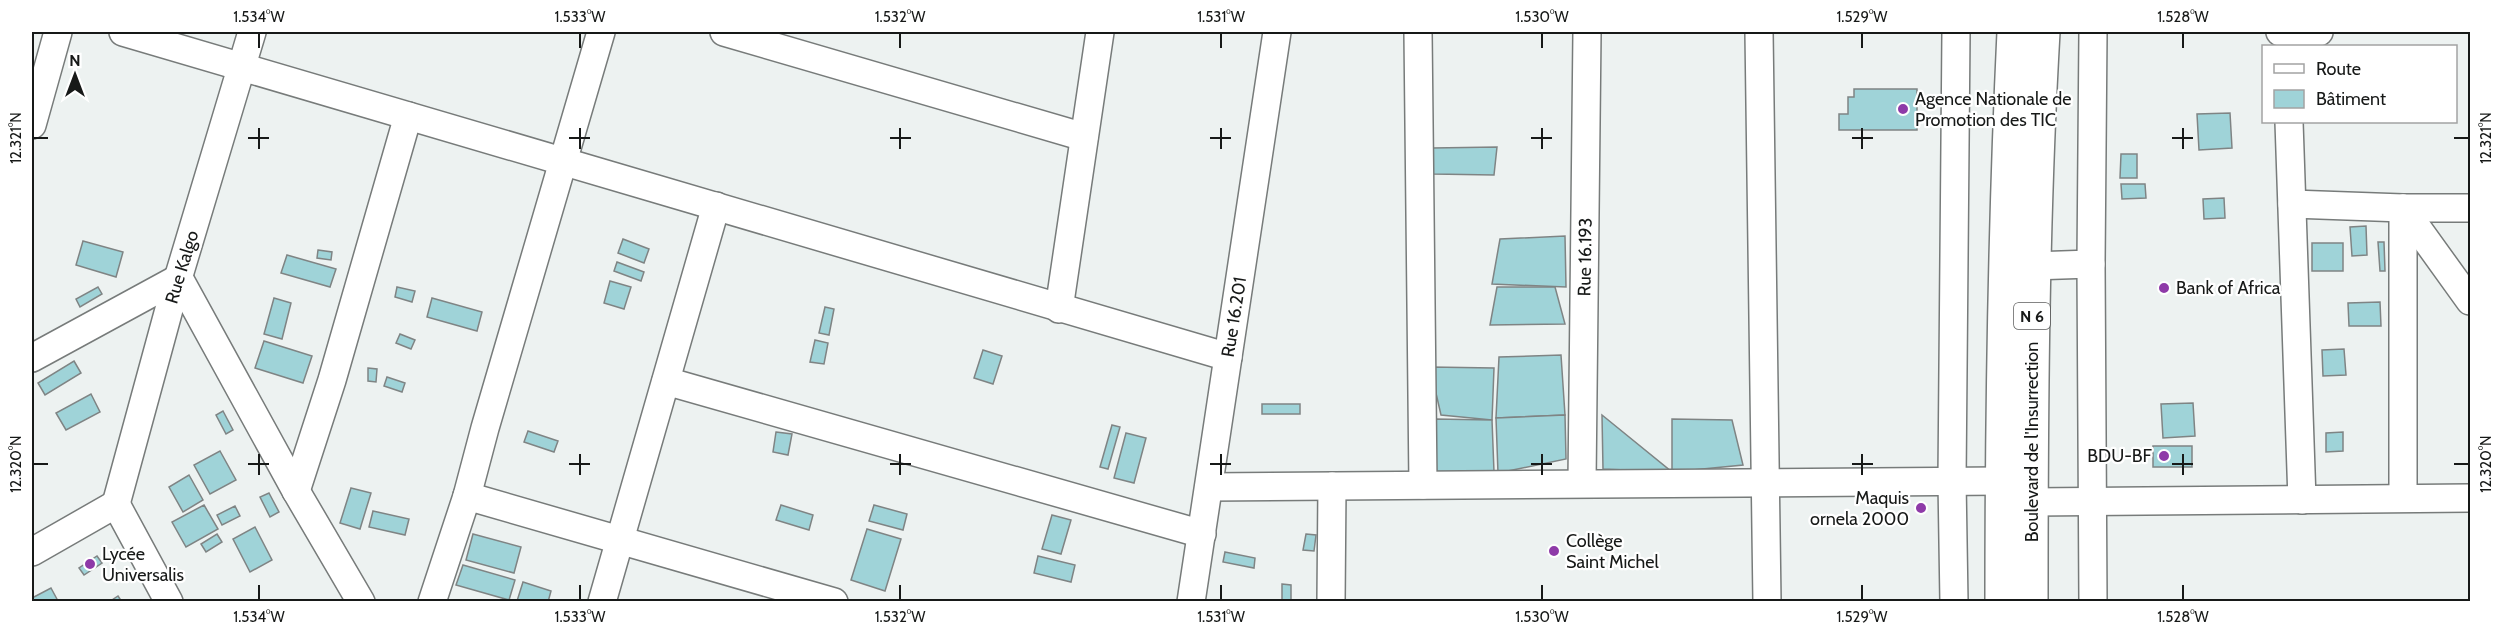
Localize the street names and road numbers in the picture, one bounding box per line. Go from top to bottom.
street label: Rue 16.193 [1573,217,1597,297]
street label: Rue Kalgo [160,228,204,306]
street label: Rue 16.201 [1217,275,1251,359]
road number: N 6 [2014,303,2050,329]
street label: Boulevard de l'Insurrection [2021,342,2043,542]

